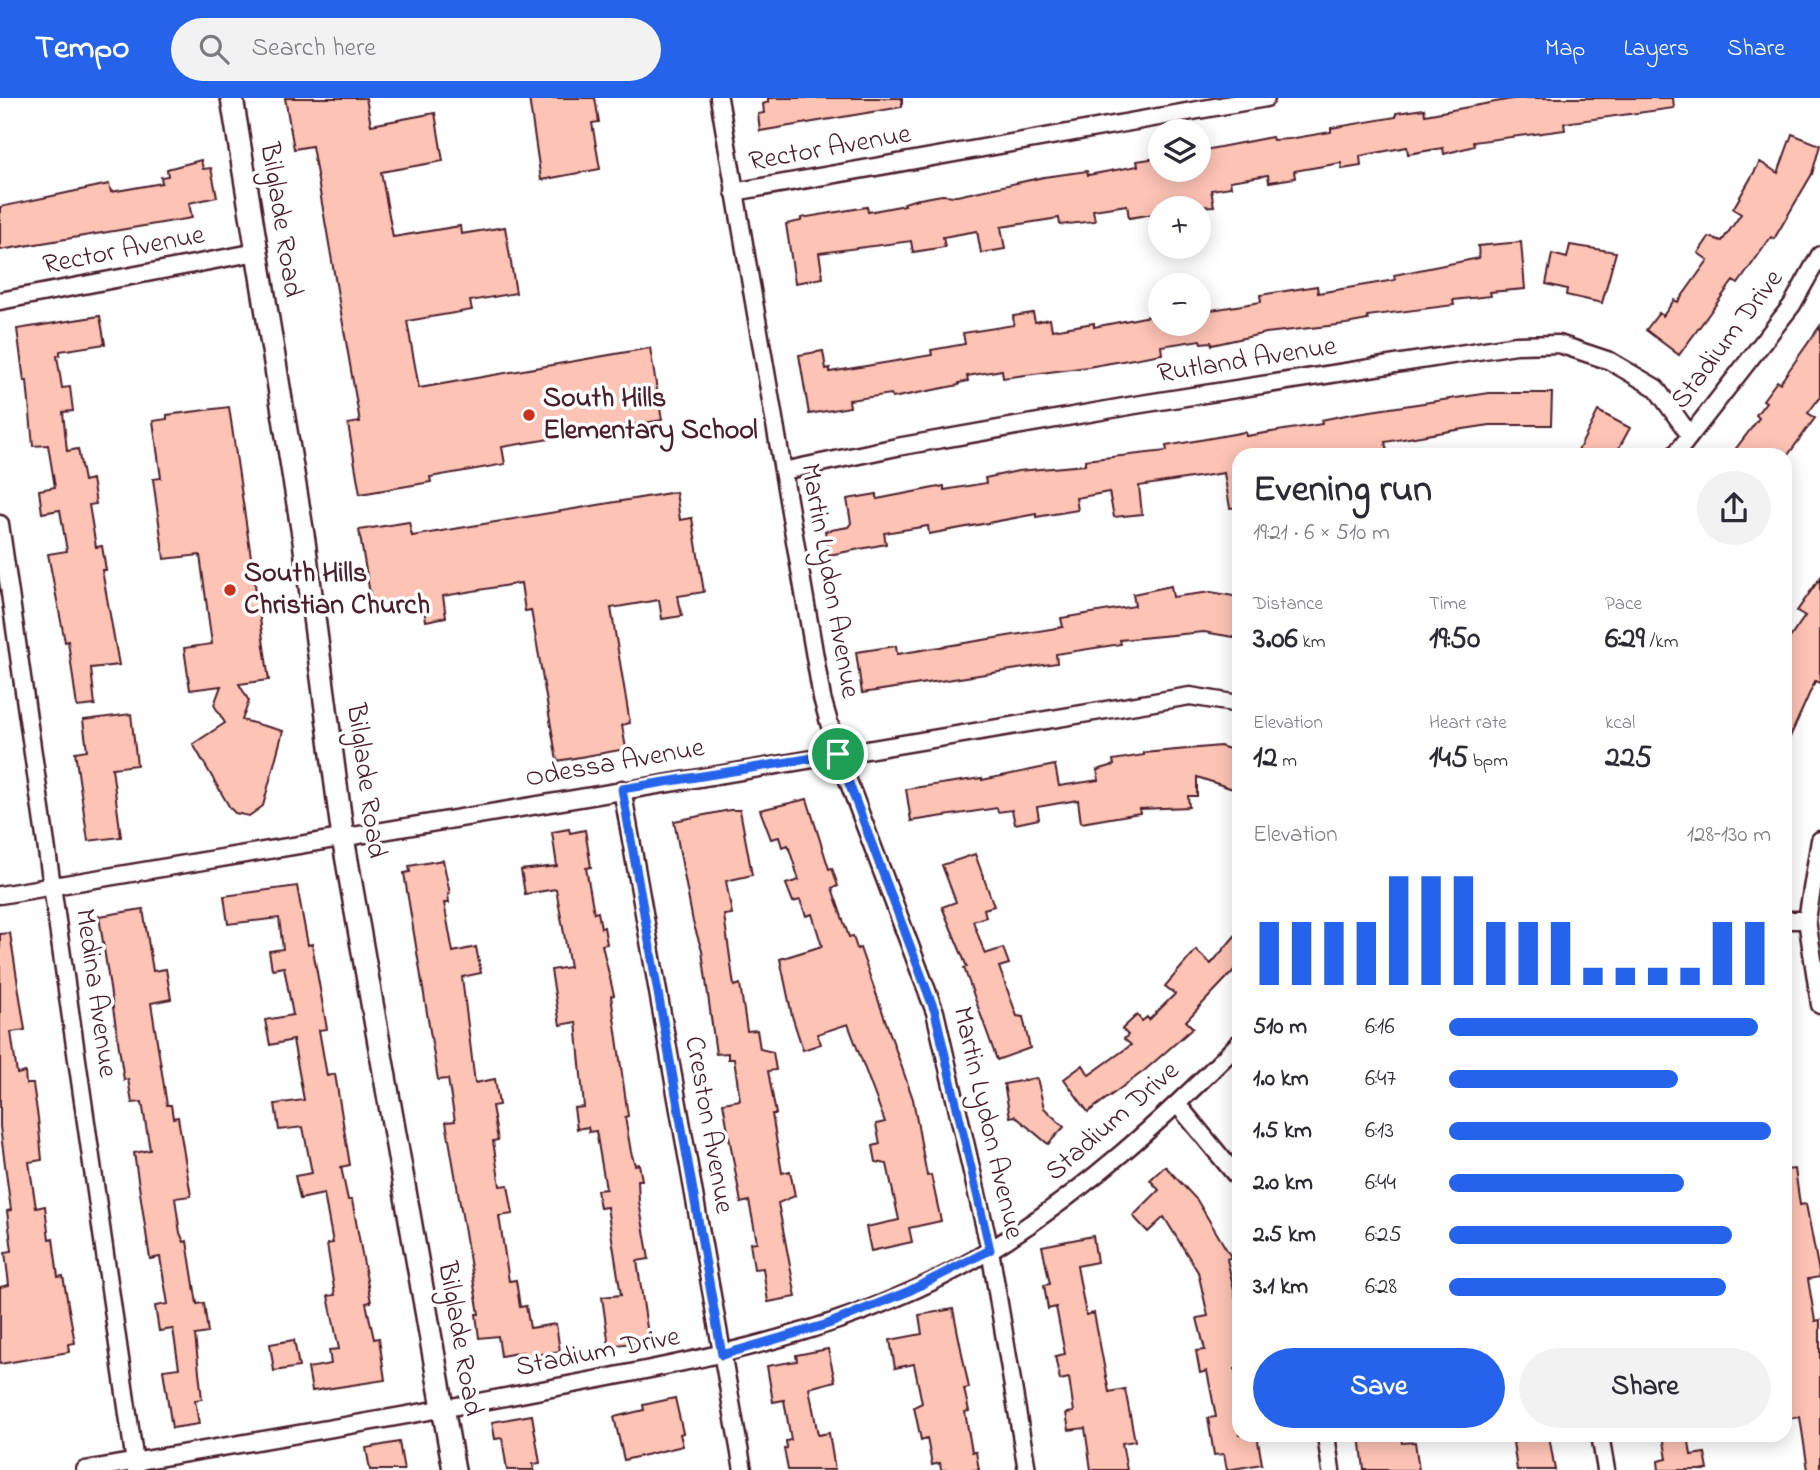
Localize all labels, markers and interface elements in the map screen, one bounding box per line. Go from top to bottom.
search box [171,18,661,81]
text: Tempo [35,25,129,73]
icon: search [195,30,233,68]
text: Search here [251,30,376,68]
text: Map [1545,32,1585,67]
text: Layers [1623,32,1689,67]
text: Share [1727,32,1785,67]
street label: Rector Avenue [746,115,915,183]
map controls [1148,119,1211,336]
button: layers [1148,119,1211,182]
street label: Bilglade Road [247,139,312,301]
button: + [1148,196,1211,259]
street label: Rector Avenue [40,215,209,287]
street label: Stadium Drive [1662,261,1795,419]
button: − [1148,273,1211,336]
street label: Rutland Avenue [1154,327,1340,395]
place label: South Hills Elementary School [543,379,758,452]
marker: South Hills Elementary School [521,407,537,423]
street label: Martin Lydon Avenue [788,460,870,702]
text: Evening run [1253,463,1432,519]
button: share [1697,471,1771,545]
text: 19:21 · 6 × 510 m [1253,517,1390,550]
place label: South Hills Christian Church [244,554,430,627]
marker: South Hills Christian Church [222,582,238,598]
text: Distance [1253,591,1323,618]
text: Time [1429,591,1467,618]
text: Pace [1605,591,1642,618]
text: 3.06 [1253,618,1298,662]
text: 19:50 [1429,618,1480,662]
text: 6:29 [1605,618,1645,662]
text: km [1298,629,1326,656]
text: /km [1645,629,1678,656]
street label: Bilglade Road [334,700,396,861]
text: Elevation [1253,710,1323,737]
text: Heart rate [1429,710,1507,737]
text: kcal [1605,710,1635,737]
pin [808,724,868,784]
street label: Odessa Avenue [522,728,708,800]
icon: arrive [819,735,857,773]
text: 12 [1253,737,1277,781]
text: 145 [1429,737,1468,781]
text: 225 [1605,737,1652,781]
text: m [1277,748,1297,775]
text: bpm [1468,748,1508,775]
text: Elevation [1253,819,1338,852]
text: 128–130 m [1687,819,1771,852]
street label: Medina Avenue [63,906,127,1080]
street label: Martin Lydon Avenue [940,1003,1034,1244]
text: 510 m [1253,1011,1307,1044]
text: 6:16 [1365,1011,1395,1044]
street label: Creston Avenue [672,1033,744,1217]
street label: Stadium Drive [1037,1052,1190,1192]
text: 1.0 km [1253,1063,1309,1096]
text: 6:47 [1365,1063,1396,1096]
text: 1.5 km [1253,1115,1312,1148]
text: 6:13 [1365,1115,1394,1148]
text: 2.0 km [1253,1167,1313,1200]
text: 6:44 [1365,1167,1396,1200]
text: 2.5 km [1253,1219,1316,1252]
text: 6:25 [1365,1219,1402,1252]
street label: Bilglade Road [425,1258,493,1420]
text: 3.1 km [1253,1271,1308,1304]
text: 6:28 [1365,1271,1397,1304]
street label: Stadium Drive [512,1317,684,1389]
button: Save [1253,1348,1505,1428]
button: Share [1519,1348,1771,1428]

